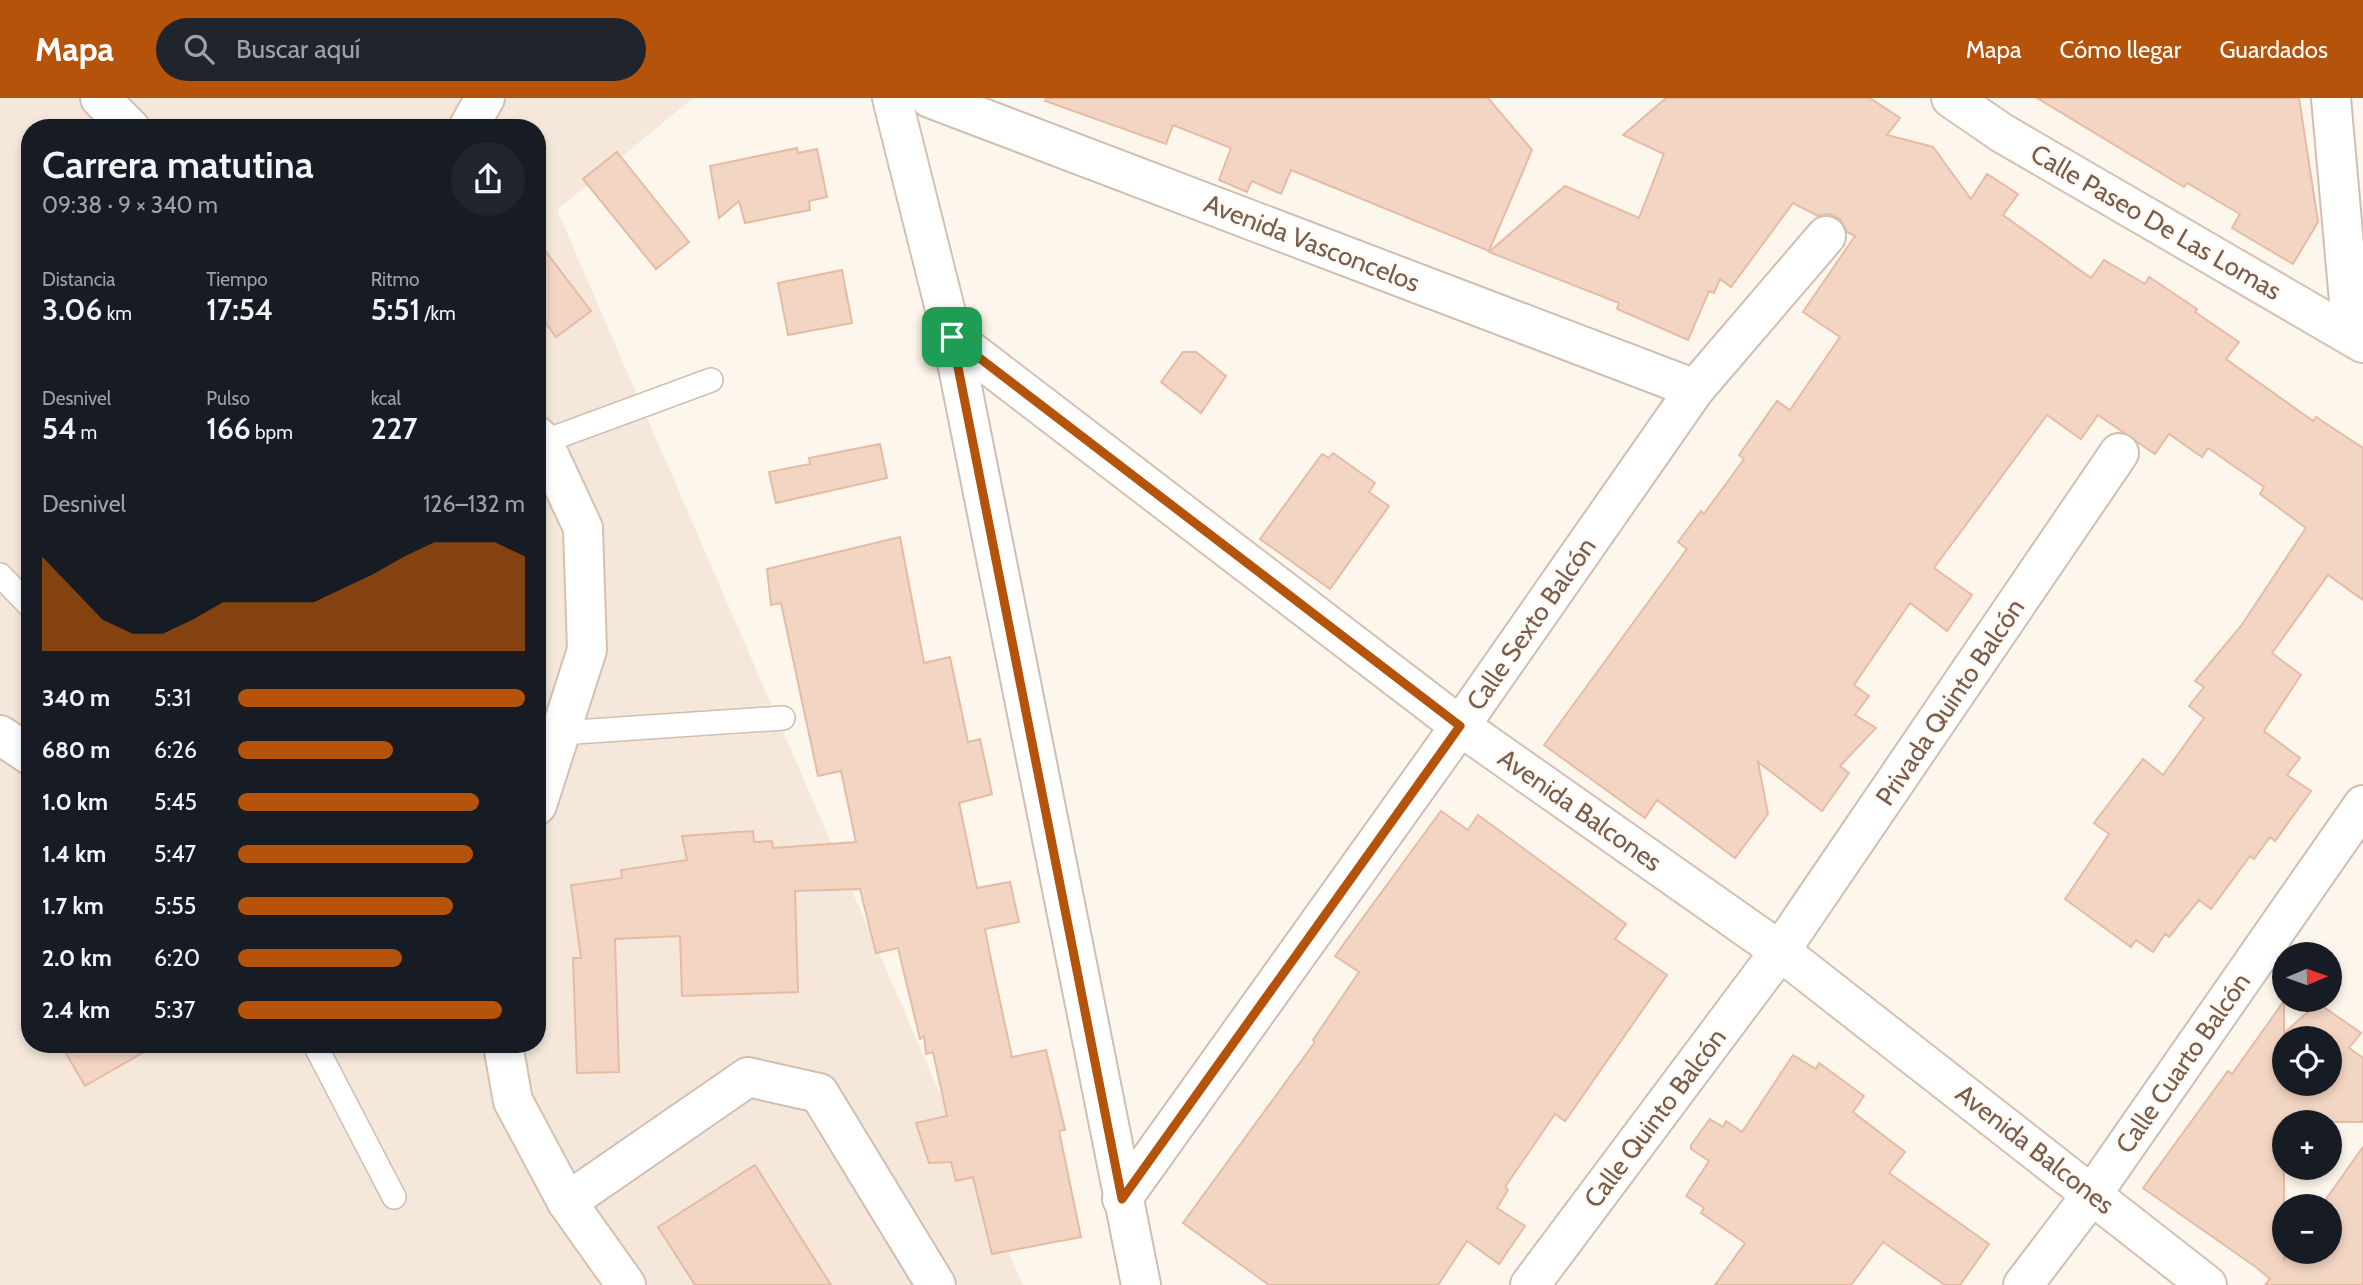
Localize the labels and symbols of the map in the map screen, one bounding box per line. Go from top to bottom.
street label: Calle Paseo De Las Lomas [2025,137,2287,307]
street label: Avenida Vasconcelos [1200,187,1425,299]
pin [922,307,982,367]
street label: Calle Sexto Balcón [1459,531,1603,717]
street label: Privada Quinto Balcón [1869,592,2031,812]
street label: Avenida Balcones [1492,742,1668,878]
north arrow [2272,942,2342,1012]
street label: Calle Cuarto Balcón [2109,967,2257,1159]
street label: Calle Quinto Balcón [1577,1022,1733,1214]
street label: Avenida Balcones [1949,1077,2121,1221]

